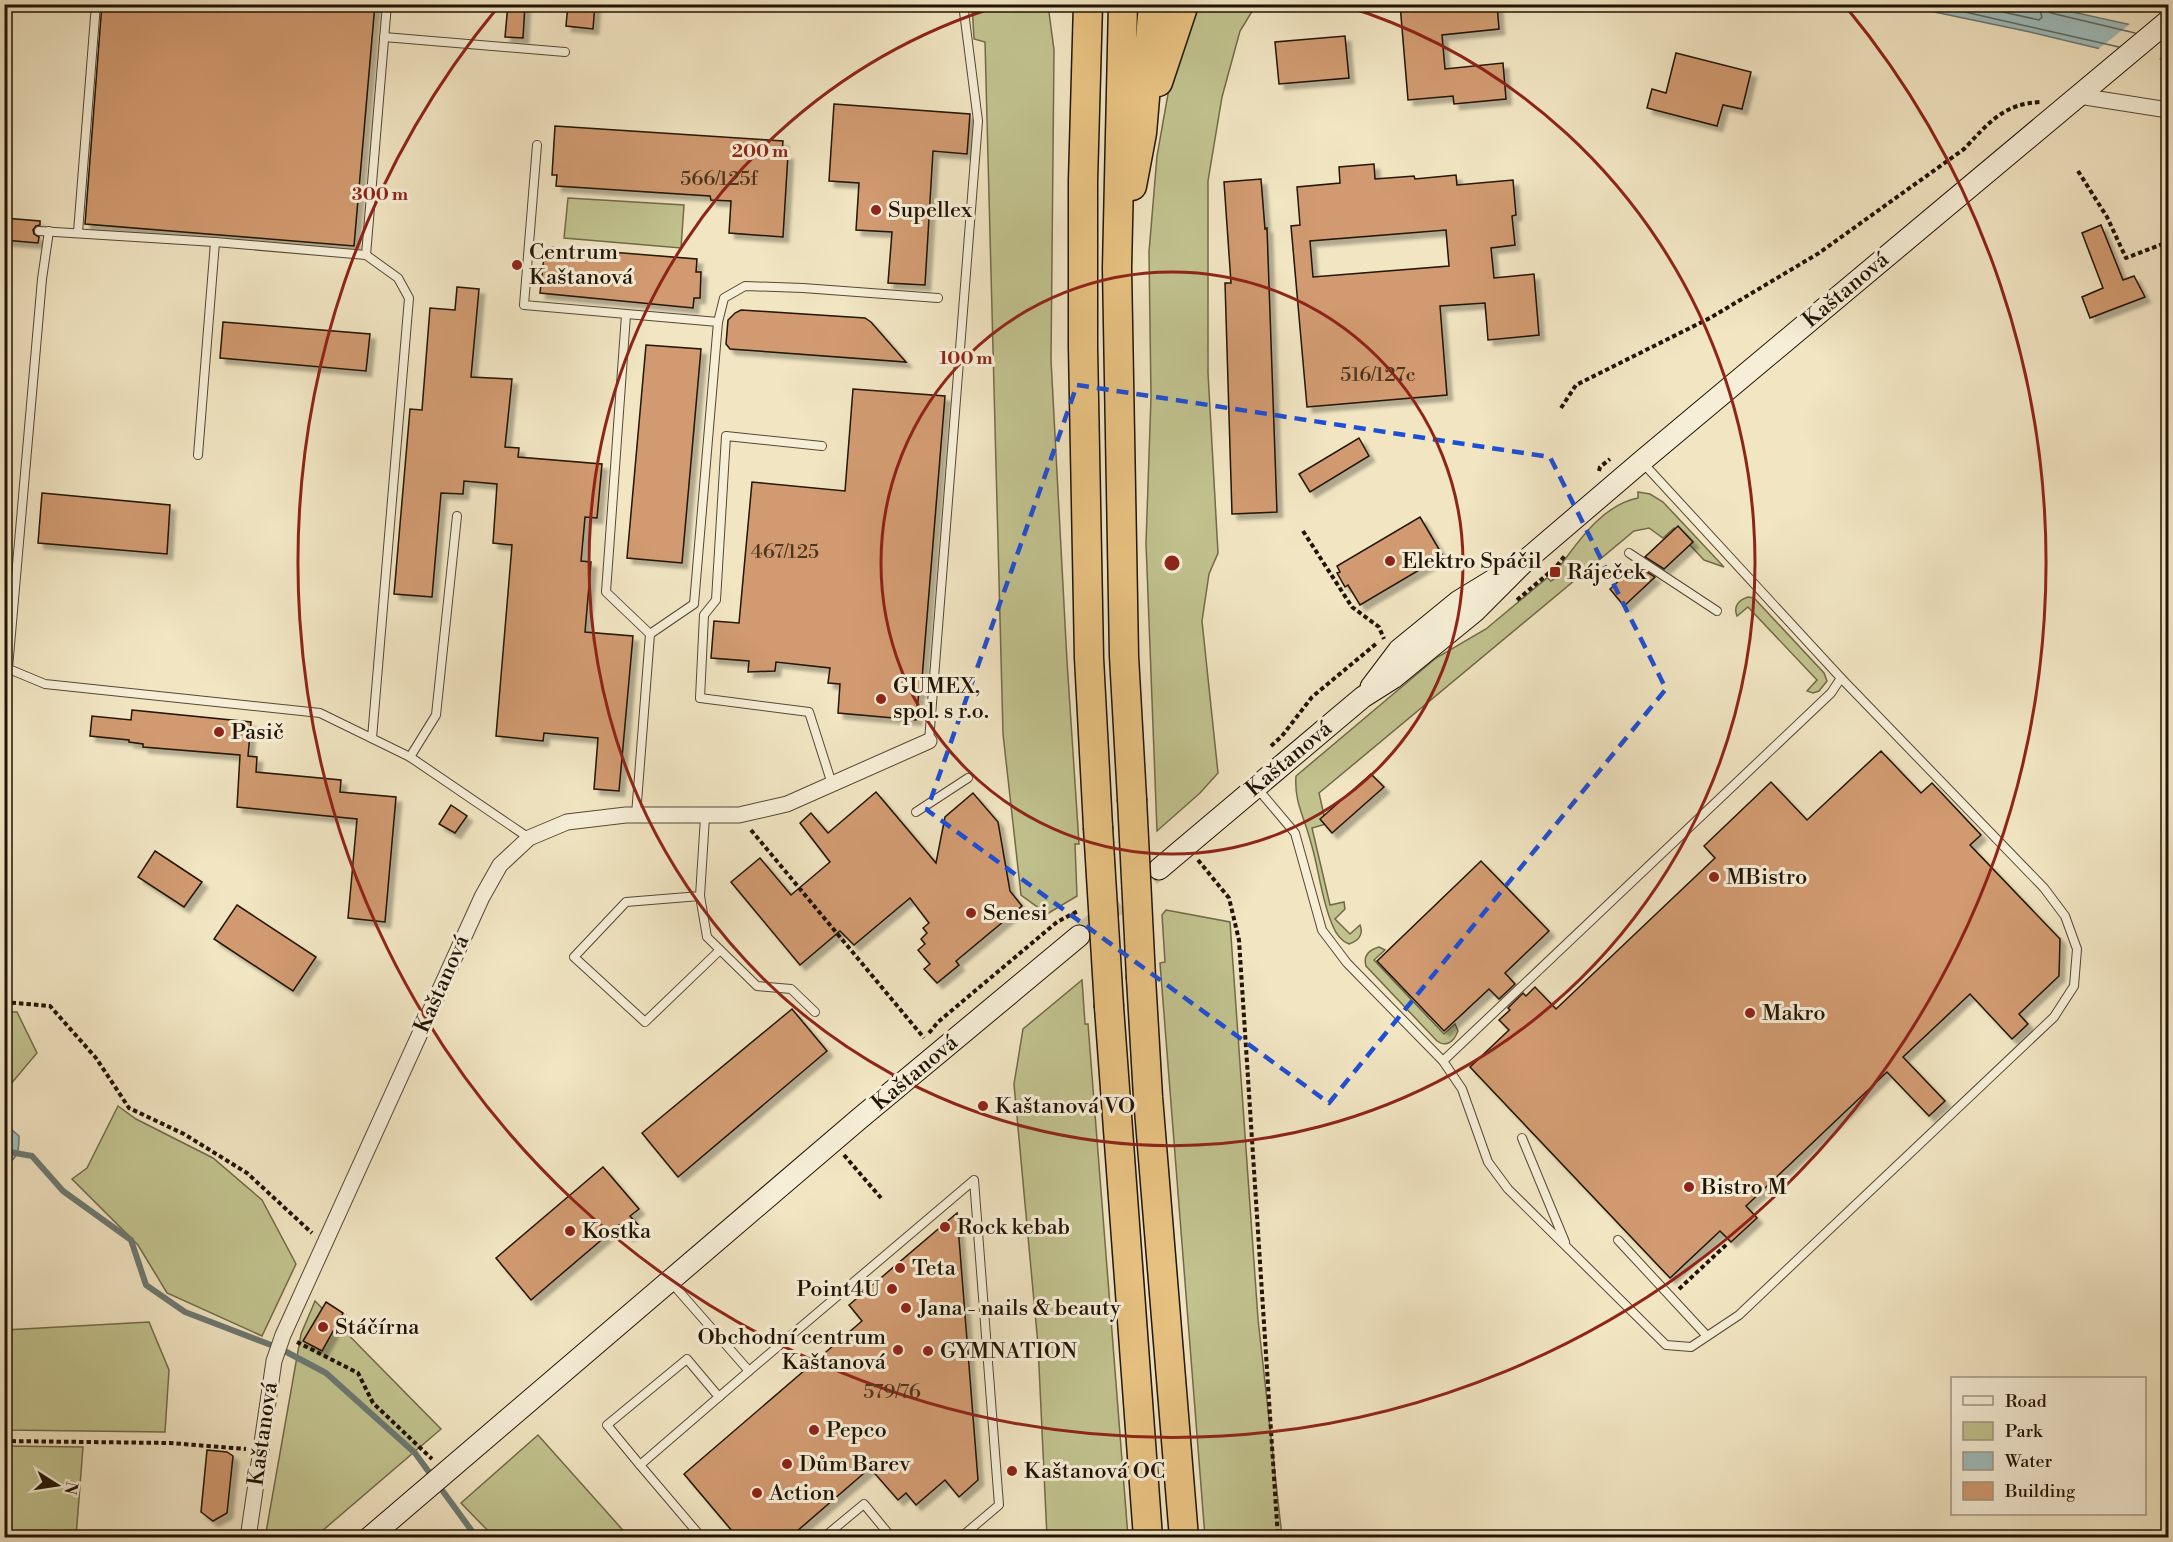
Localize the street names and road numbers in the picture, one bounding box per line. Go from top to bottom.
street label: Kaštanová [1797,246,1895,334]
street label: Kaštanová [1240,715,1338,803]
street label: Kaštanová [408,930,476,1037]
street label: Kaštanová [866,1029,964,1117]
street label: Kaštanová [242,1380,284,1487]

